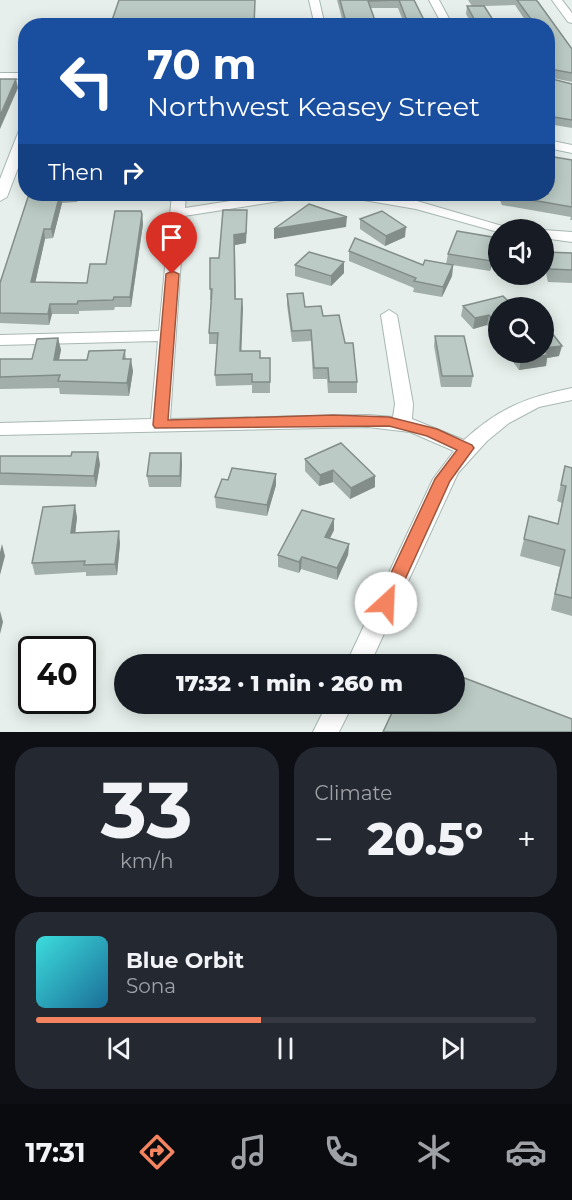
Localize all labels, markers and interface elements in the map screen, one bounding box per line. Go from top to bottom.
text: 70 m [147,38,257,90]
icon: left [48,42,126,120]
text: Northwest Keasey Street [147,90,480,123]
icon: right [116,156,149,189]
text: Then [48,159,104,186]
pin [146,212,197,274]
map controls [488,219,554,363]
button: sound [488,219,554,285]
icon: arrive [155,221,188,254]
button: search [488,297,554,363]
position arrow [354,571,418,635]
speed limit sign: 40 [18,636,96,714]
text: 17:32 · 1 min · 260 m [176,670,403,697]
text: 33 [101,762,193,858]
text: Climate [315,781,392,805]
text: 20.5° [367,811,483,866]
text: − [315,819,333,859]
text: + [517,819,536,859]
text: km/h [120,849,173,873]
text: Blue Orbit [126,947,244,974]
text: Sona [126,974,176,998]
icon: previous [103,1032,136,1065]
icon: pause [269,1032,302,1065]
icon: next [436,1032,469,1065]
icon: directions [136,1131,178,1173]
icon: music [228,1131,270,1173]
icon: phone [320,1131,362,1173]
icon: climate [413,1131,455,1173]
icon: car [505,1131,547,1173]
text: 17:31 [25,1136,86,1169]

